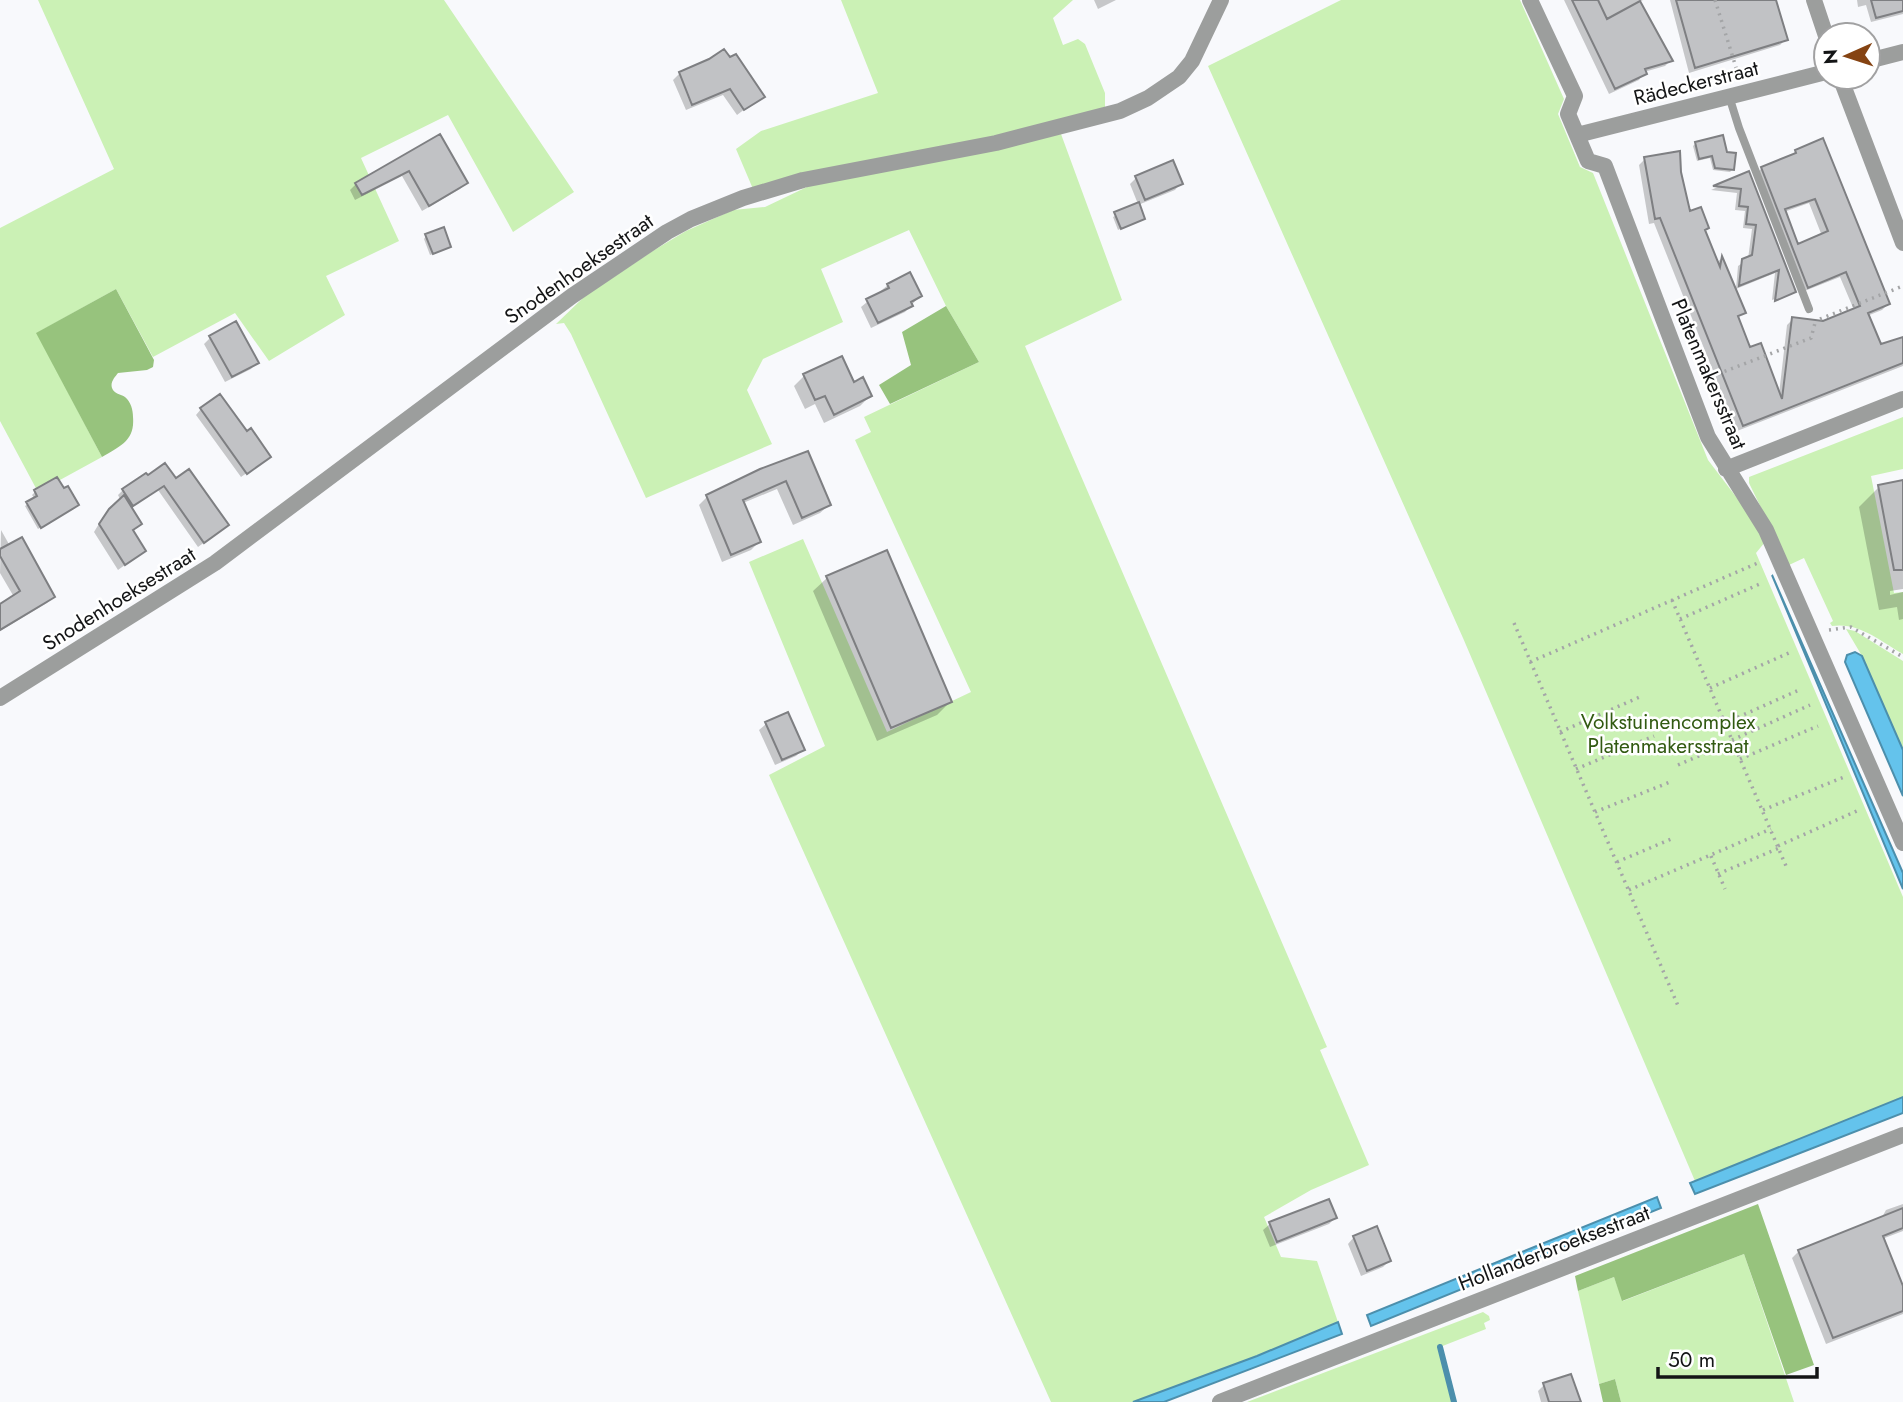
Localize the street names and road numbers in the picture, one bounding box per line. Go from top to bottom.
street label: Rädeckerstraat [1630,53,1762,113]
street label: Snodenhoeksestraat [498,206,660,332]
street label: Platenmakersstraat [1664,294,1754,454]
street label: Snodenhoeksestraat [37,540,201,658]
street label: Hollanderbroeksestraat [1454,1198,1654,1298]

